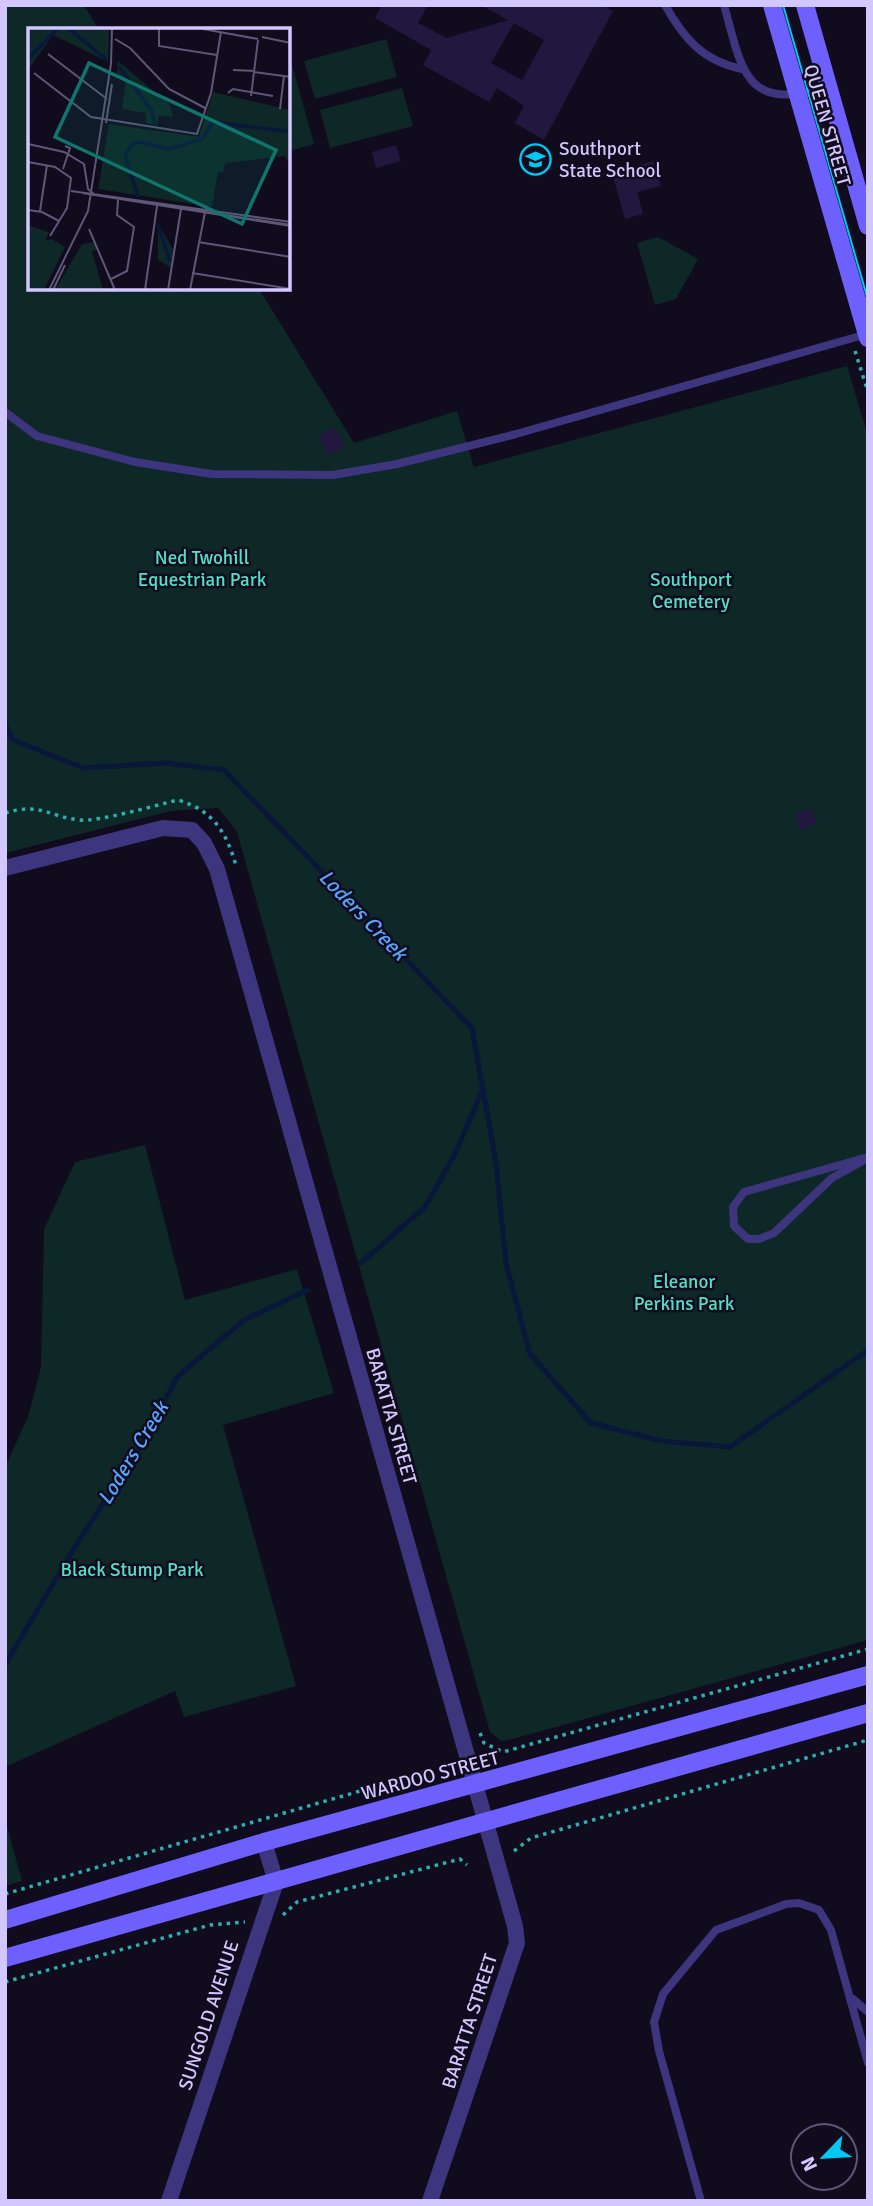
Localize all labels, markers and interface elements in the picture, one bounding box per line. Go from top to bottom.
inset map [28,28,290,290]
street label: QUEEN STREET [798,62,856,189]
place label: Southport State School [559,137,661,183]
school or university icon: Southport State School [519,142,553,176]
park label: Ned Twohill Equestrian Park [138,546,267,592]
park label: Southport Cemetery [650,568,732,614]
water label: Loders Creek [313,864,414,968]
park label: Eleanor Perkins Park [634,1270,735,1316]
street label: BARATTA STREET [360,1345,422,1488]
water label: Loders Creek [92,1394,175,1509]
park label: Black Stump Park [61,1558,204,1582]
street label: WARDOO STREET [359,1746,502,1806]
street label: SUNGOLD AVENUE [173,1938,244,2093]
street label: BARATTA STREET [437,1950,503,2092]
north arrow [789,2122,859,2192]
text: N [796,2153,823,2175]

